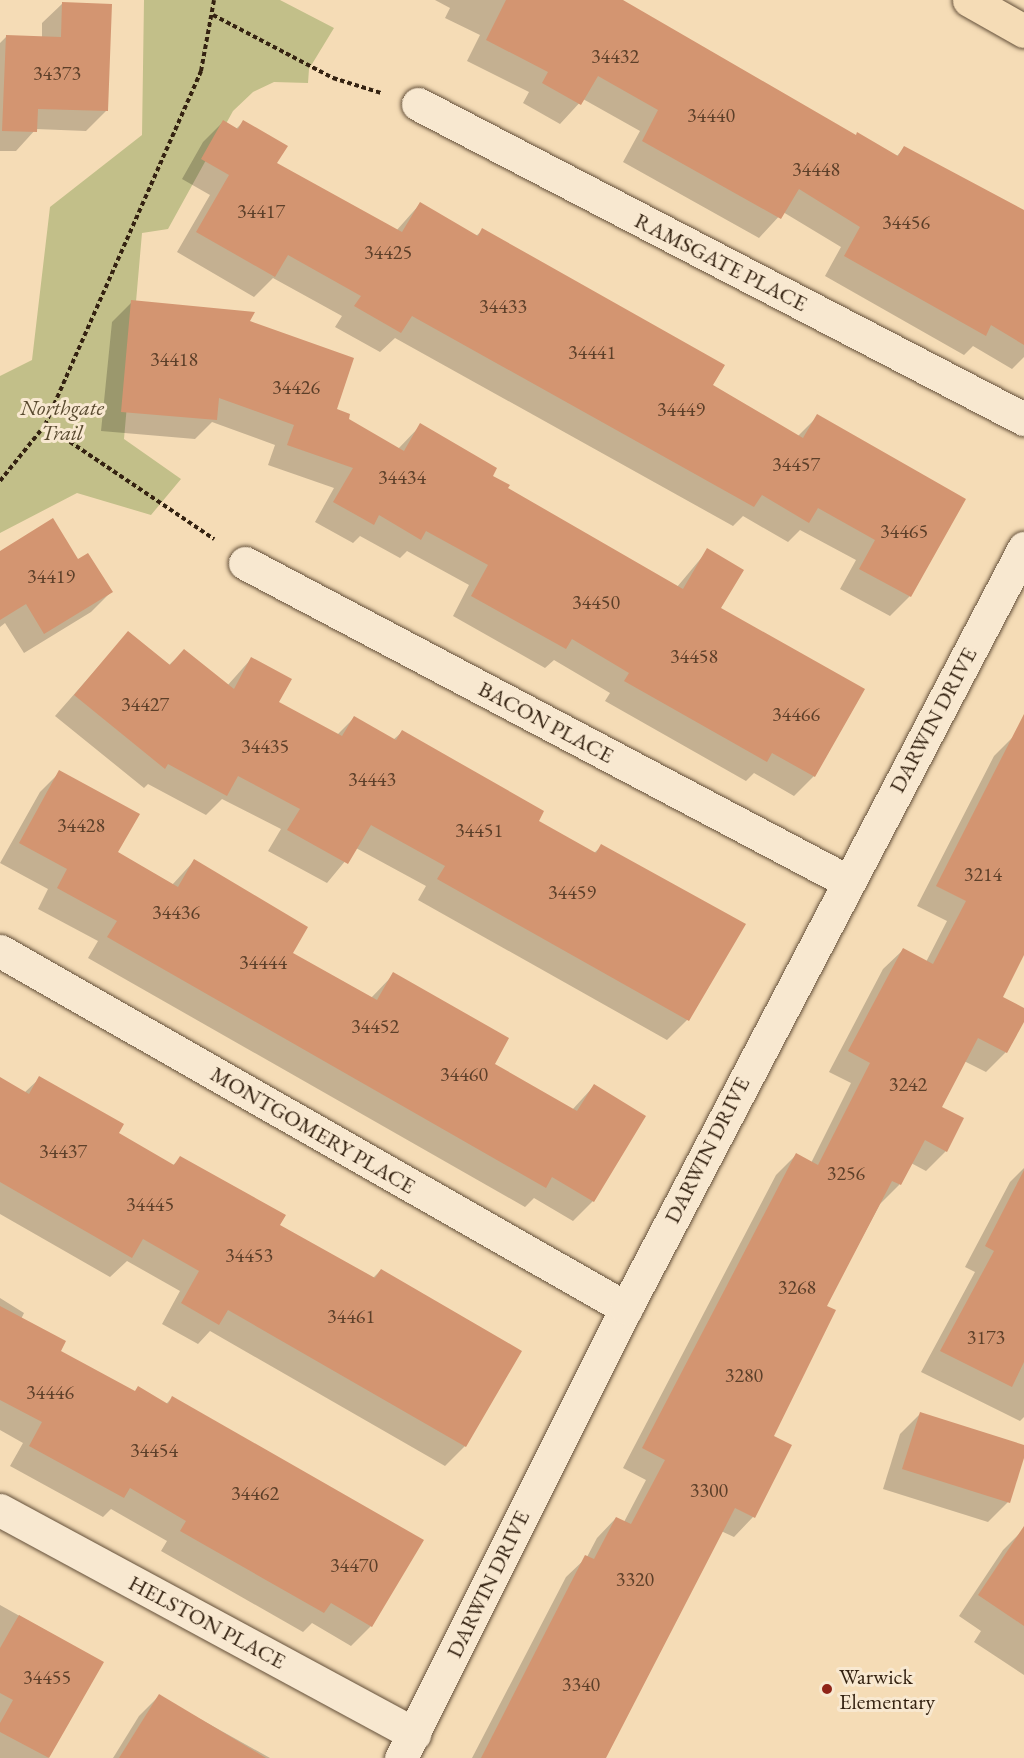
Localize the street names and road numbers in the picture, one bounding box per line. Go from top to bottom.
street label: RAMSGATE PLACE [630,207,812,317]
street label: DARWIN DRIVE [884,643,982,797]
street label: BACON PLACE [474,675,618,769]
street label: MONTGOMERY PLACE [206,1061,420,1199]
street label: DARWIN DRIVE [659,1072,755,1228]
street label: DARWIN DRIVE [441,1506,535,1662]
street label: HELSTON PLACE [124,1570,290,1674]

